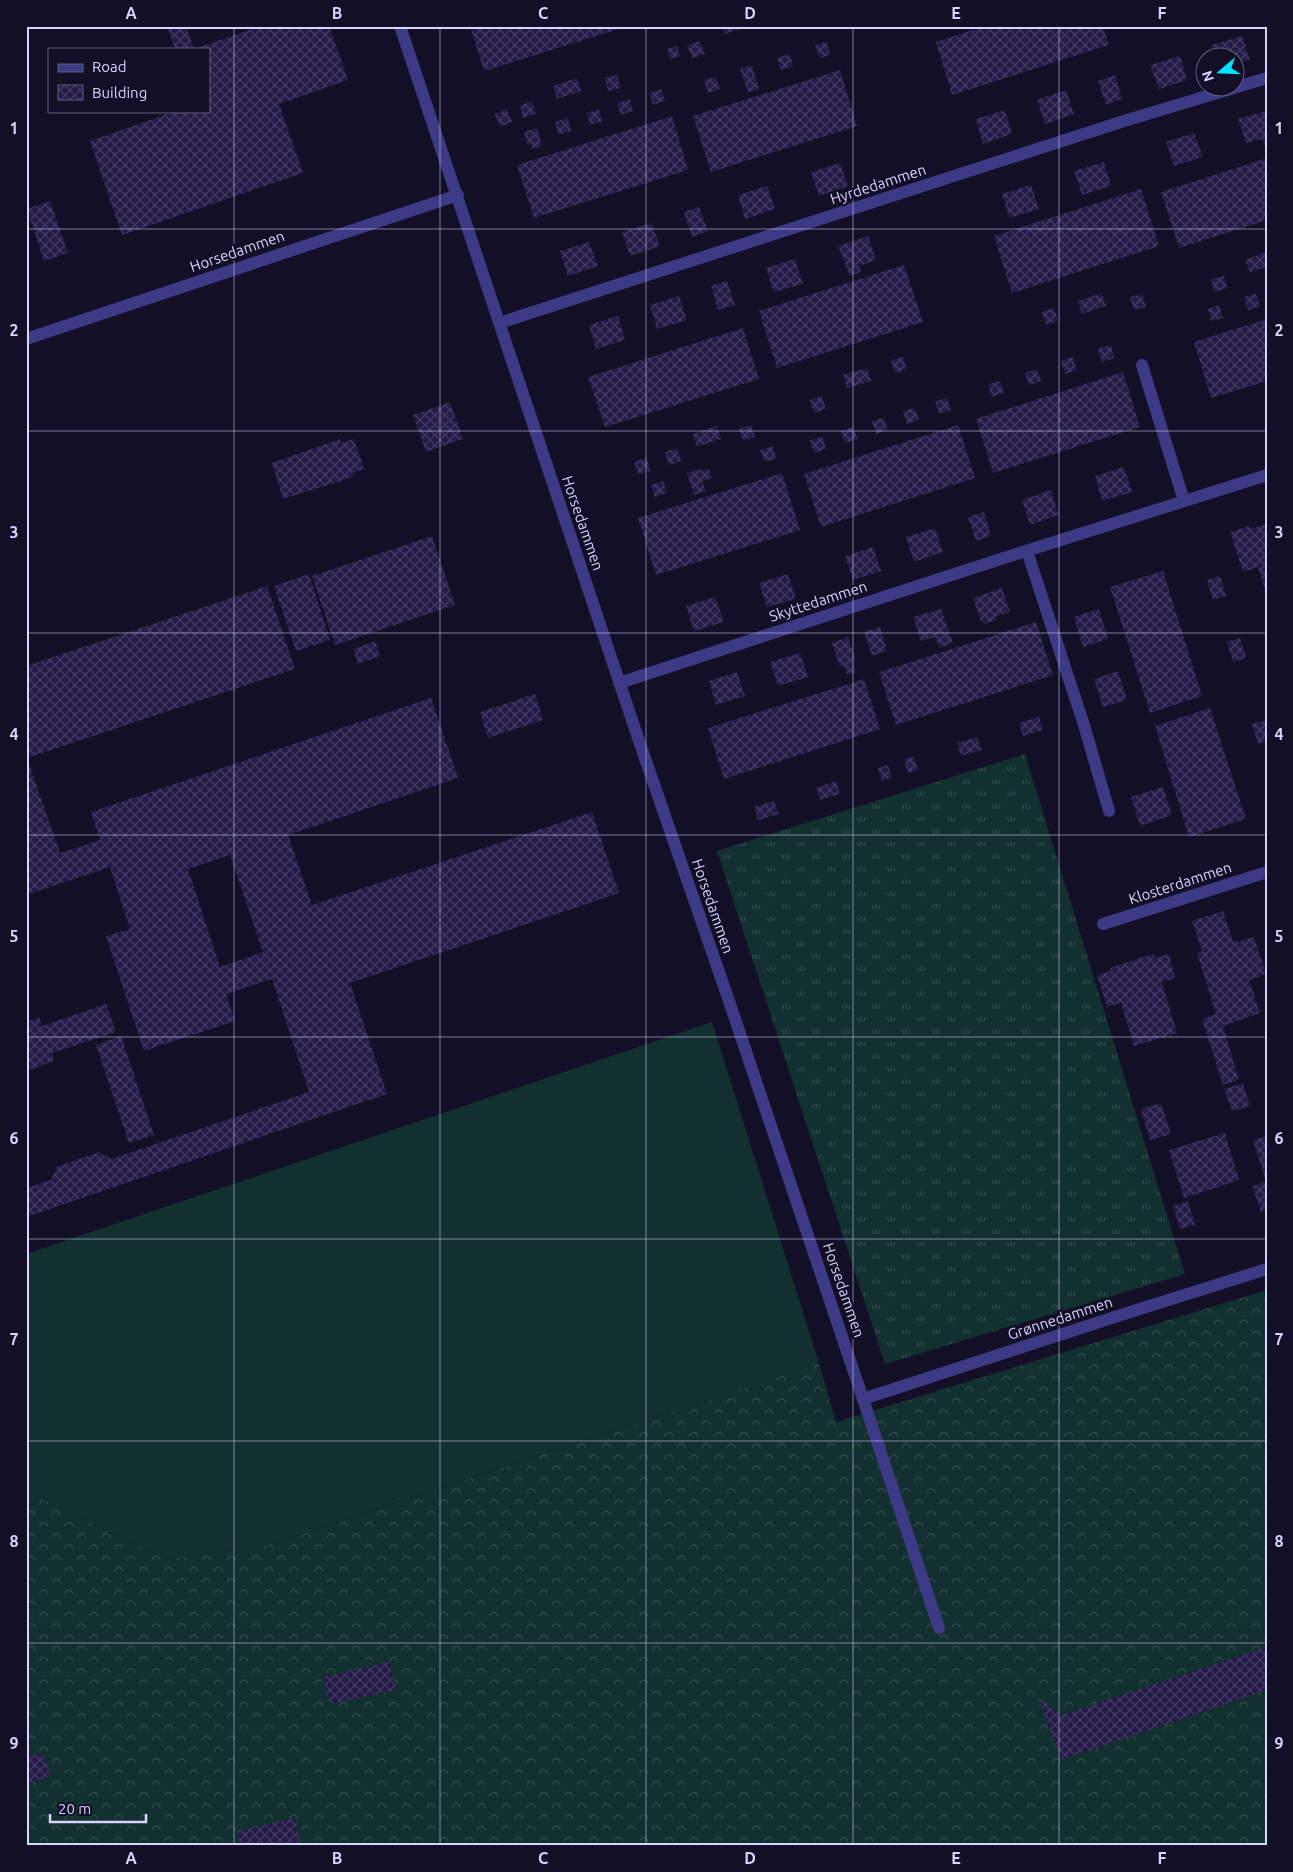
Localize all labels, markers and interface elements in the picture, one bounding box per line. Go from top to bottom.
text: A [125,4,137,22]
text: B [332,4,342,22]
text: C [538,4,548,22]
text: D [744,4,756,22]
text: E [951,4,961,22]
text: F [1158,4,1167,22]
legend [48,48,210,112]
north arrow [1196,48,1246,98]
text: Road [92,58,127,75]
text: N [1198,69,1217,84]
text: Building [92,84,147,101]
text: 1 [9,119,19,137]
text: 1 [1274,119,1284,137]
street label: Hyrdedammen [828,161,928,207]
street label: Horsedammen [187,227,287,275]
text: 2 [9,321,19,339]
text: 2 [1274,321,1284,339]
street label: Horsedammen [559,473,607,573]
text: 3 [9,523,19,541]
text: 3 [1274,523,1284,541]
street label: Skyttedammen [767,577,869,625]
text: 4 [9,725,19,743]
text: 4 [1274,725,1284,743]
street label: Horsedammen [689,856,737,956]
street label: Klosterdammen [1126,858,1234,908]
text: 5 [9,927,19,945]
text: 5 [1274,927,1284,945]
text: 6 [9,1129,19,1147]
text: 6 [1274,1129,1284,1147]
street label: Horsedammen [820,1240,868,1340]
street label: Grønnedammen [1006,1293,1114,1343]
text: 7 [9,1330,19,1348]
text: 7 [1274,1330,1284,1348]
text: 8 [9,1532,19,1550]
text: 8 [1274,1532,1284,1550]
text: 9 [9,1734,19,1752]
text: 9 [1274,1734,1284,1752]
scale bar [50,1792,146,1824]
text: 20 m [58,1800,91,1817]
text: A [125,1849,137,1867]
text: B [332,1849,342,1867]
text: C [538,1849,548,1867]
text: D [744,1849,756,1867]
text: E [951,1849,961,1867]
text: F [1158,1849,1167,1867]

